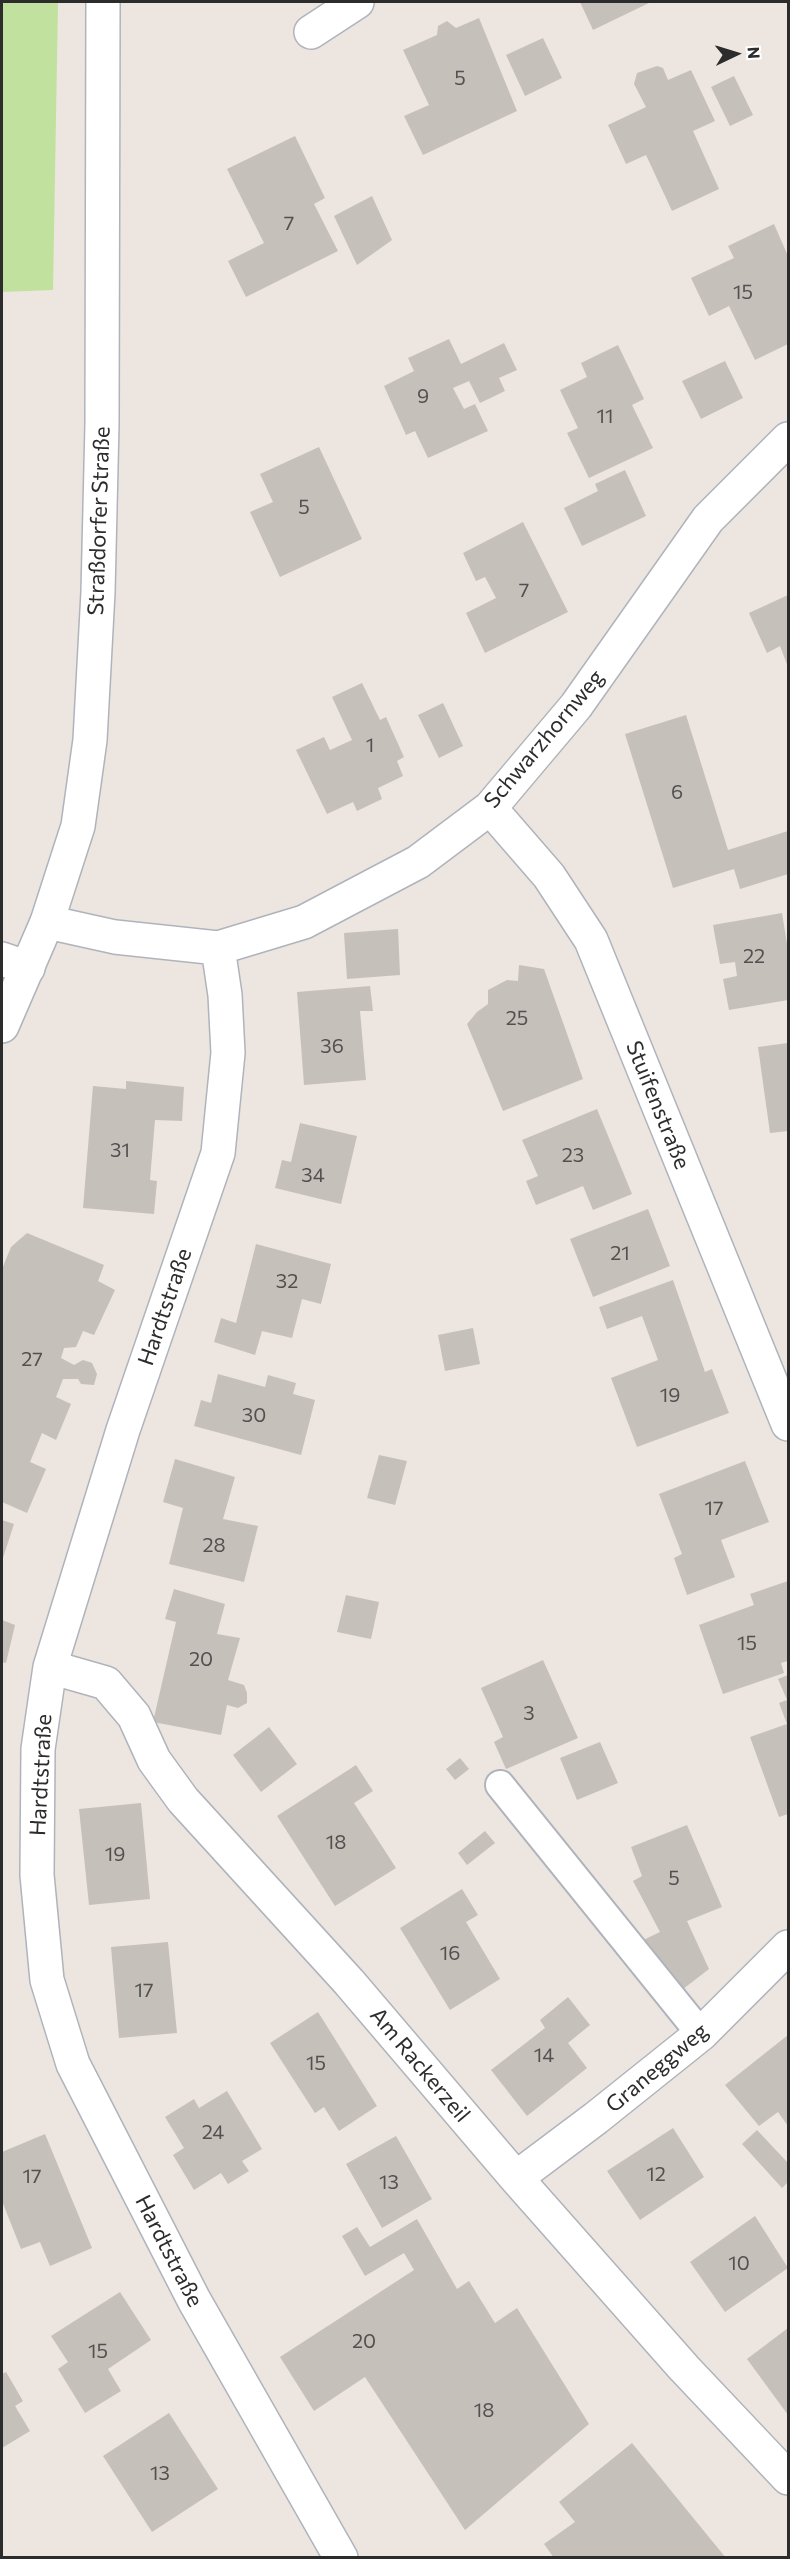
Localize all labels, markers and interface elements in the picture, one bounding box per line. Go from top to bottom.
north arrow [706,24,766,84]
text: N [745,46,764,59]
house number: 5 [454,66,466,90]
house number: 7 [284,211,294,235]
house number: 15 [733,280,753,304]
house number: 9 [417,384,429,408]
house number: 11 [596,404,614,428]
street label: Straßdorfer Straße [83,426,115,616]
house number: 5 [298,495,310,519]
house number: 7 [519,578,529,602]
street label: Schwarzhornweg [478,664,610,814]
house number: 1 [366,733,374,757]
house number: 6 [671,780,683,804]
house number: 22 [743,944,765,968]
house number: 25 [506,1006,528,1030]
house number: 36 [320,1034,344,1058]
street label: Stuifenstraße [620,1037,696,1173]
house number: 31 [110,1138,130,1162]
house number: 23 [562,1143,584,1167]
house number: 34 [301,1163,325,1187]
house number: 21 [610,1241,630,1265]
street label: Hardtstraße [133,1245,197,1369]
house number: 32 [276,1269,298,1293]
house number: 27 [21,1347,43,1371]
house number: 19 [660,1383,680,1407]
house number: 30 [242,1403,266,1427]
house number: 17 [704,1496,724,1520]
house number: 28 [202,1533,226,1557]
house number: 15 [737,1631,757,1655]
house number: 20 [189,1647,213,1671]
house number: 3 [523,1701,535,1725]
street label: Hardtstraße [25,1713,57,1837]
house number: 18 [326,1830,346,1854]
house number: 19 [105,1842,125,1866]
house number: 5 [668,1866,680,1890]
house number: 16 [440,1941,460,1965]
house number: 17 [134,1978,154,2002]
street label: Am Rackerzeil [365,2002,475,2128]
street label: Graneggweg [601,2018,713,2118]
house number: 14 [534,2043,554,2067]
house number: 15 [306,2051,326,2075]
house number: 24 [202,2120,224,2144]
house number: 12 [646,2162,666,2186]
house number: 17 [22,2164,42,2188]
house number: 13 [379,2170,399,2194]
street label: Hardtstraße [130,2191,208,2311]
house number: 10 [728,2251,750,2275]
house number: 20 [352,2329,376,2353]
house number: 15 [88,2339,108,2363]
house number: 18 [474,2398,494,2422]
house number: 13 [150,2461,170,2485]

